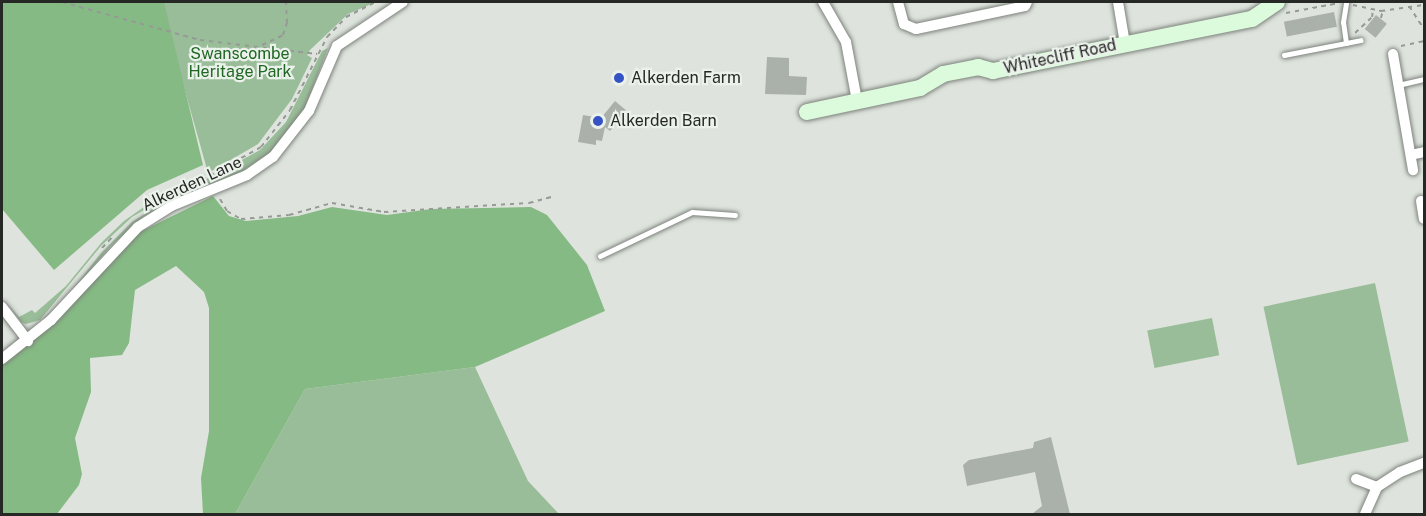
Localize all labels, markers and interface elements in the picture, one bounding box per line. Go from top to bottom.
street label: Whitecliff Road [1002,36,1118,78]
park label: Swanscombe Heritage Park [188,44,292,82]
place label: Alkerden Farm [631,68,741,88]
marker: Alkerden Farm [612,71,626,85]
place label: Alkerden Barn [610,111,717,131]
marker: Alkerden Barn [591,114,605,128]
street label: Alkerden Lane [139,153,245,215]

